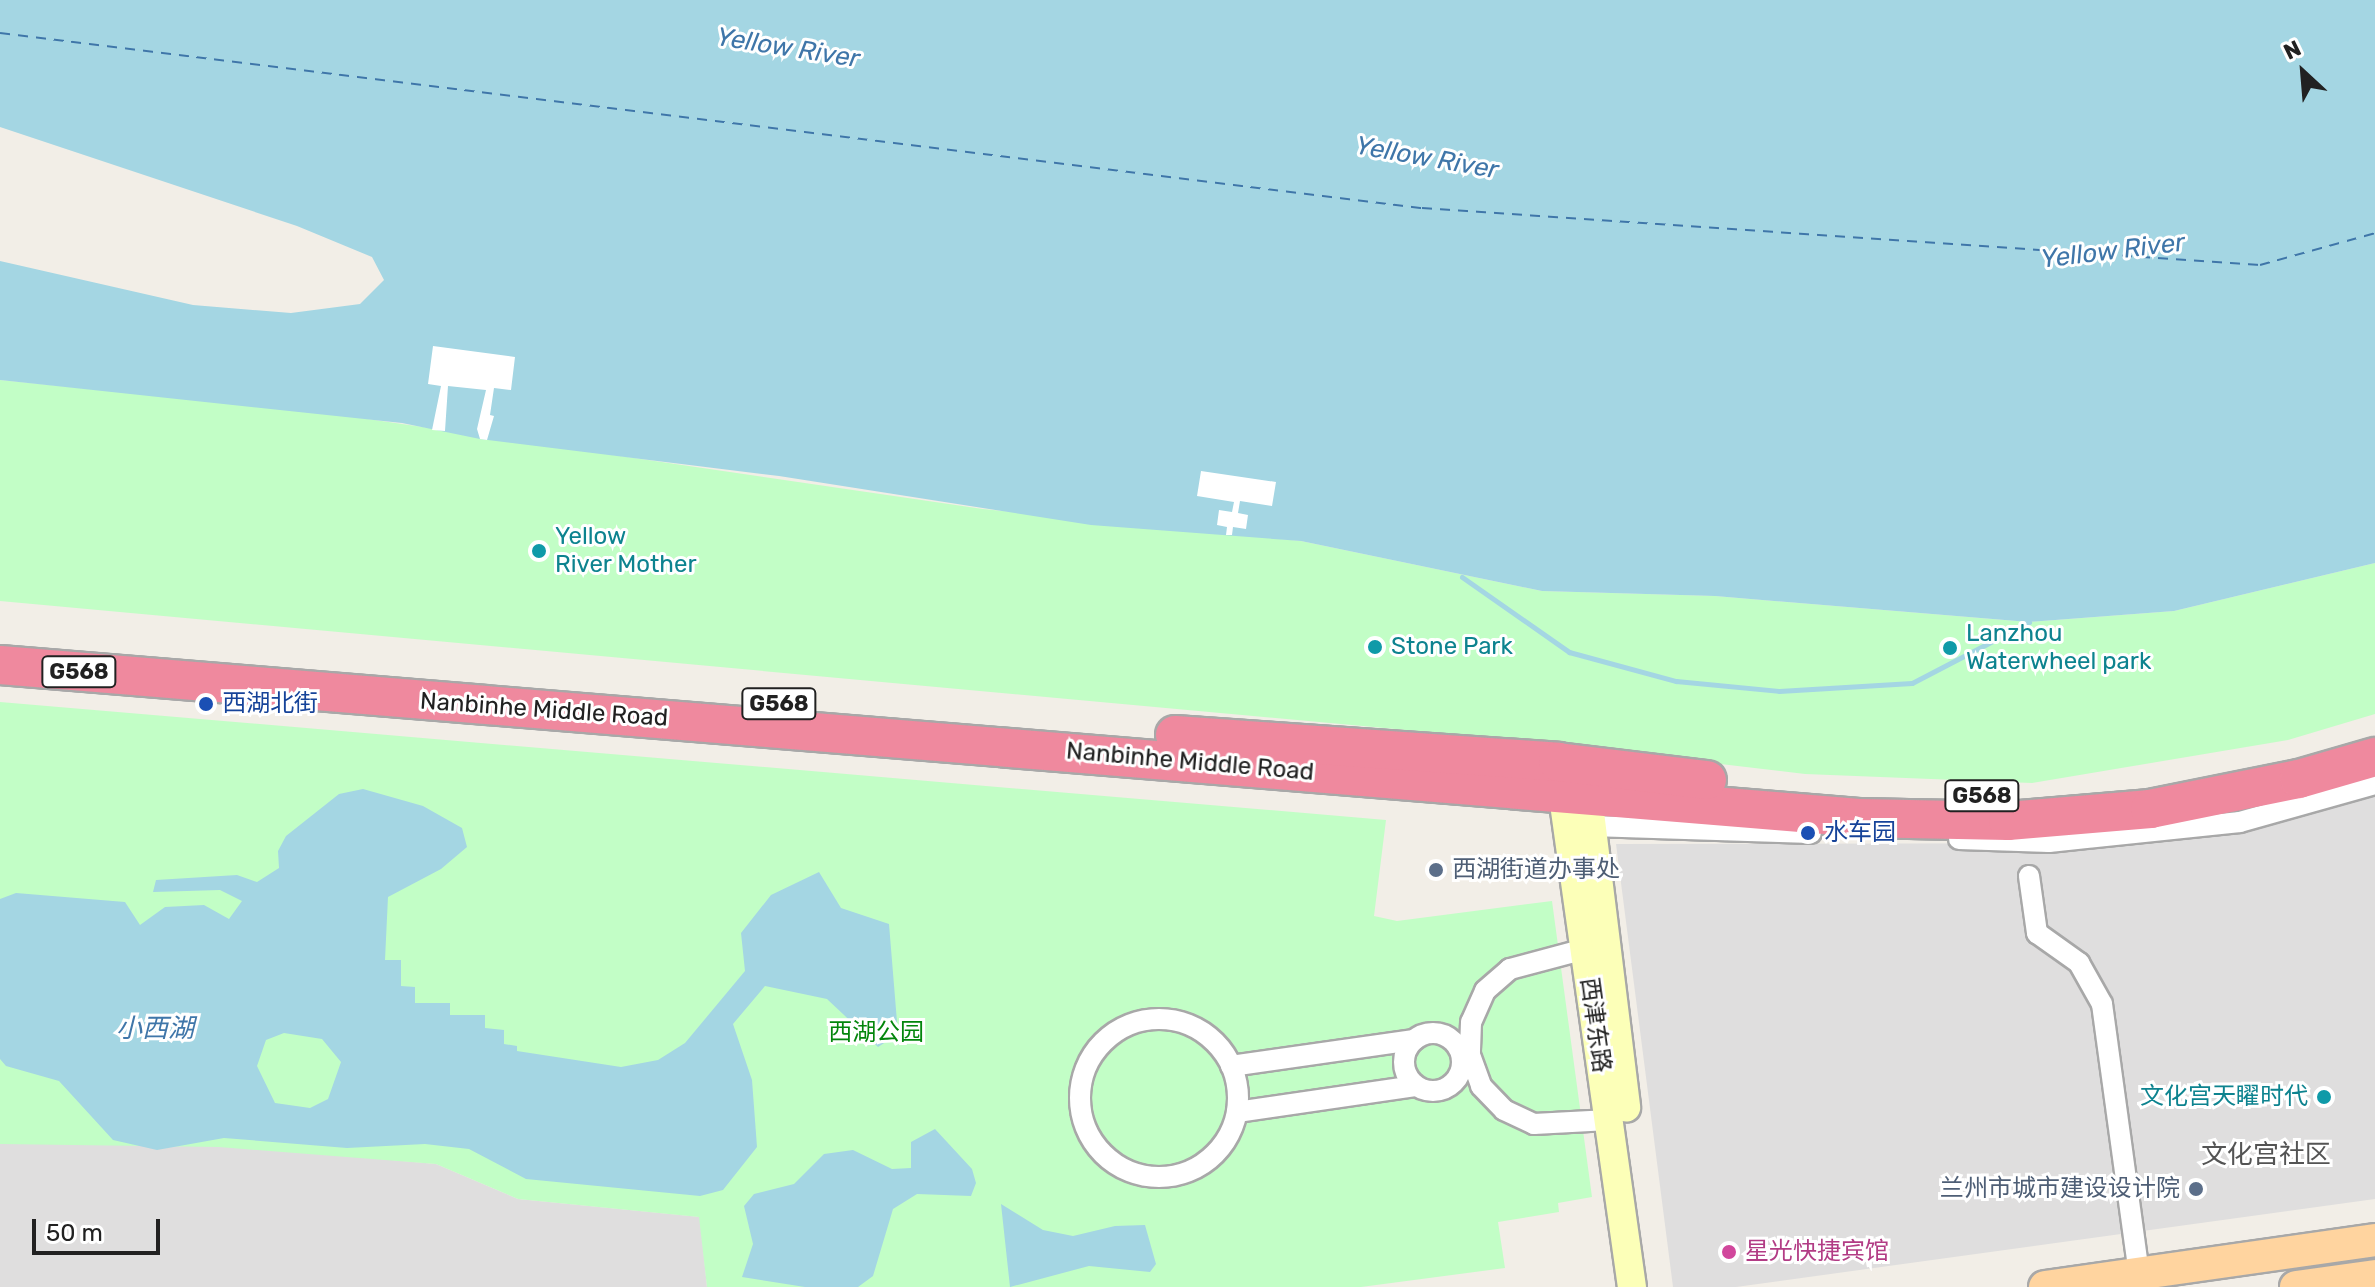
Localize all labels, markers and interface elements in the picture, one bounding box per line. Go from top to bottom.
water label: Yellow River [714,21,862,75]
north arrow [2263,32,2343,112]
text: N [2279,34,2305,66]
water label: Yellow River [1353,130,1501,186]
water label: Yellow River [2039,227,2187,275]
place label: Yellow River Mother [555,523,697,579]
marker: Yellow River Mother [530,542,548,560]
place label: Lanzhou Waterwheel park [1966,620,2151,676]
place label: Stone Park [1391,633,1513,661]
marker: Stone Park [1366,638,1384,656]
marker: Lanzhou Waterwheel park [1941,639,1959,657]
road number: G568 [41,654,117,690]
road number: G568 [741,686,817,722]
street label: Nanbinhe Middle Road [419,687,669,733]
place label: 西湖北街 [222,690,318,718]
marker: 西湖北街 [197,695,215,713]
street label: Nanbinhe Middle Road [1065,737,1315,787]
road number: G568 [1944,778,2020,814]
place label: 水车园 [1824,819,1896,847]
marker: 水车园 [1799,824,1817,842]
place label: 西湖街道办事处 [1452,856,1620,884]
marker: 西湖街道办事处 [1427,861,1445,879]
street label: 西津东路 [1574,975,1616,1075]
water label: 小西湖 [116,1013,194,1045]
park label: 西湖公园 [828,1019,924,1047]
place label: 文化宫天矅时代 [2140,1083,2308,1111]
marker: 文化宫天矅时代 [2315,1088,2333,1106]
district label: 文化宫社区 [2201,1139,2331,1171]
place label: 兰州市城市建设设计院 [1940,1175,2180,1203]
marker: 兰州市城市建设设计院 [2187,1180,2205,1198]
scale bar [36,1203,164,1253]
text: 50 m [46,1219,103,1247]
place label: 星光快捷宾馆 [1745,1238,1889,1266]
marker: 星光快捷宾馆 [1720,1243,1738,1261]

